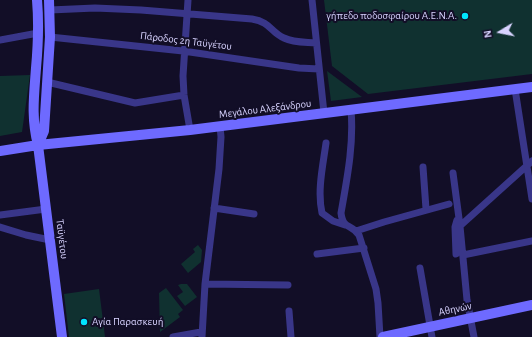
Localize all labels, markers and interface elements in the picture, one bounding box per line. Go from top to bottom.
place label: γήπεδο ποδοσφαίρου Α.Ε.Ν.Α. [326,9,457,23]
marker: γήπεδο ποδοσφαίρου Α.Ε.Ν.Α. [460,11,470,21]
north arrow [480,12,520,52]
street label: Πάροδος 2η Ταϋγέτου [139,29,233,53]
text: N [482,29,494,39]
street label: Μεγάλου Αλεξάνδρου [218,97,312,121]
street label: Ταϋγέτου [53,218,71,260]
street label: Αθηνών [437,299,473,319]
place label: Αγία Παρασκευή [92,315,163,329]
marker: Αγία Παρασκευή [79,317,89,327]

